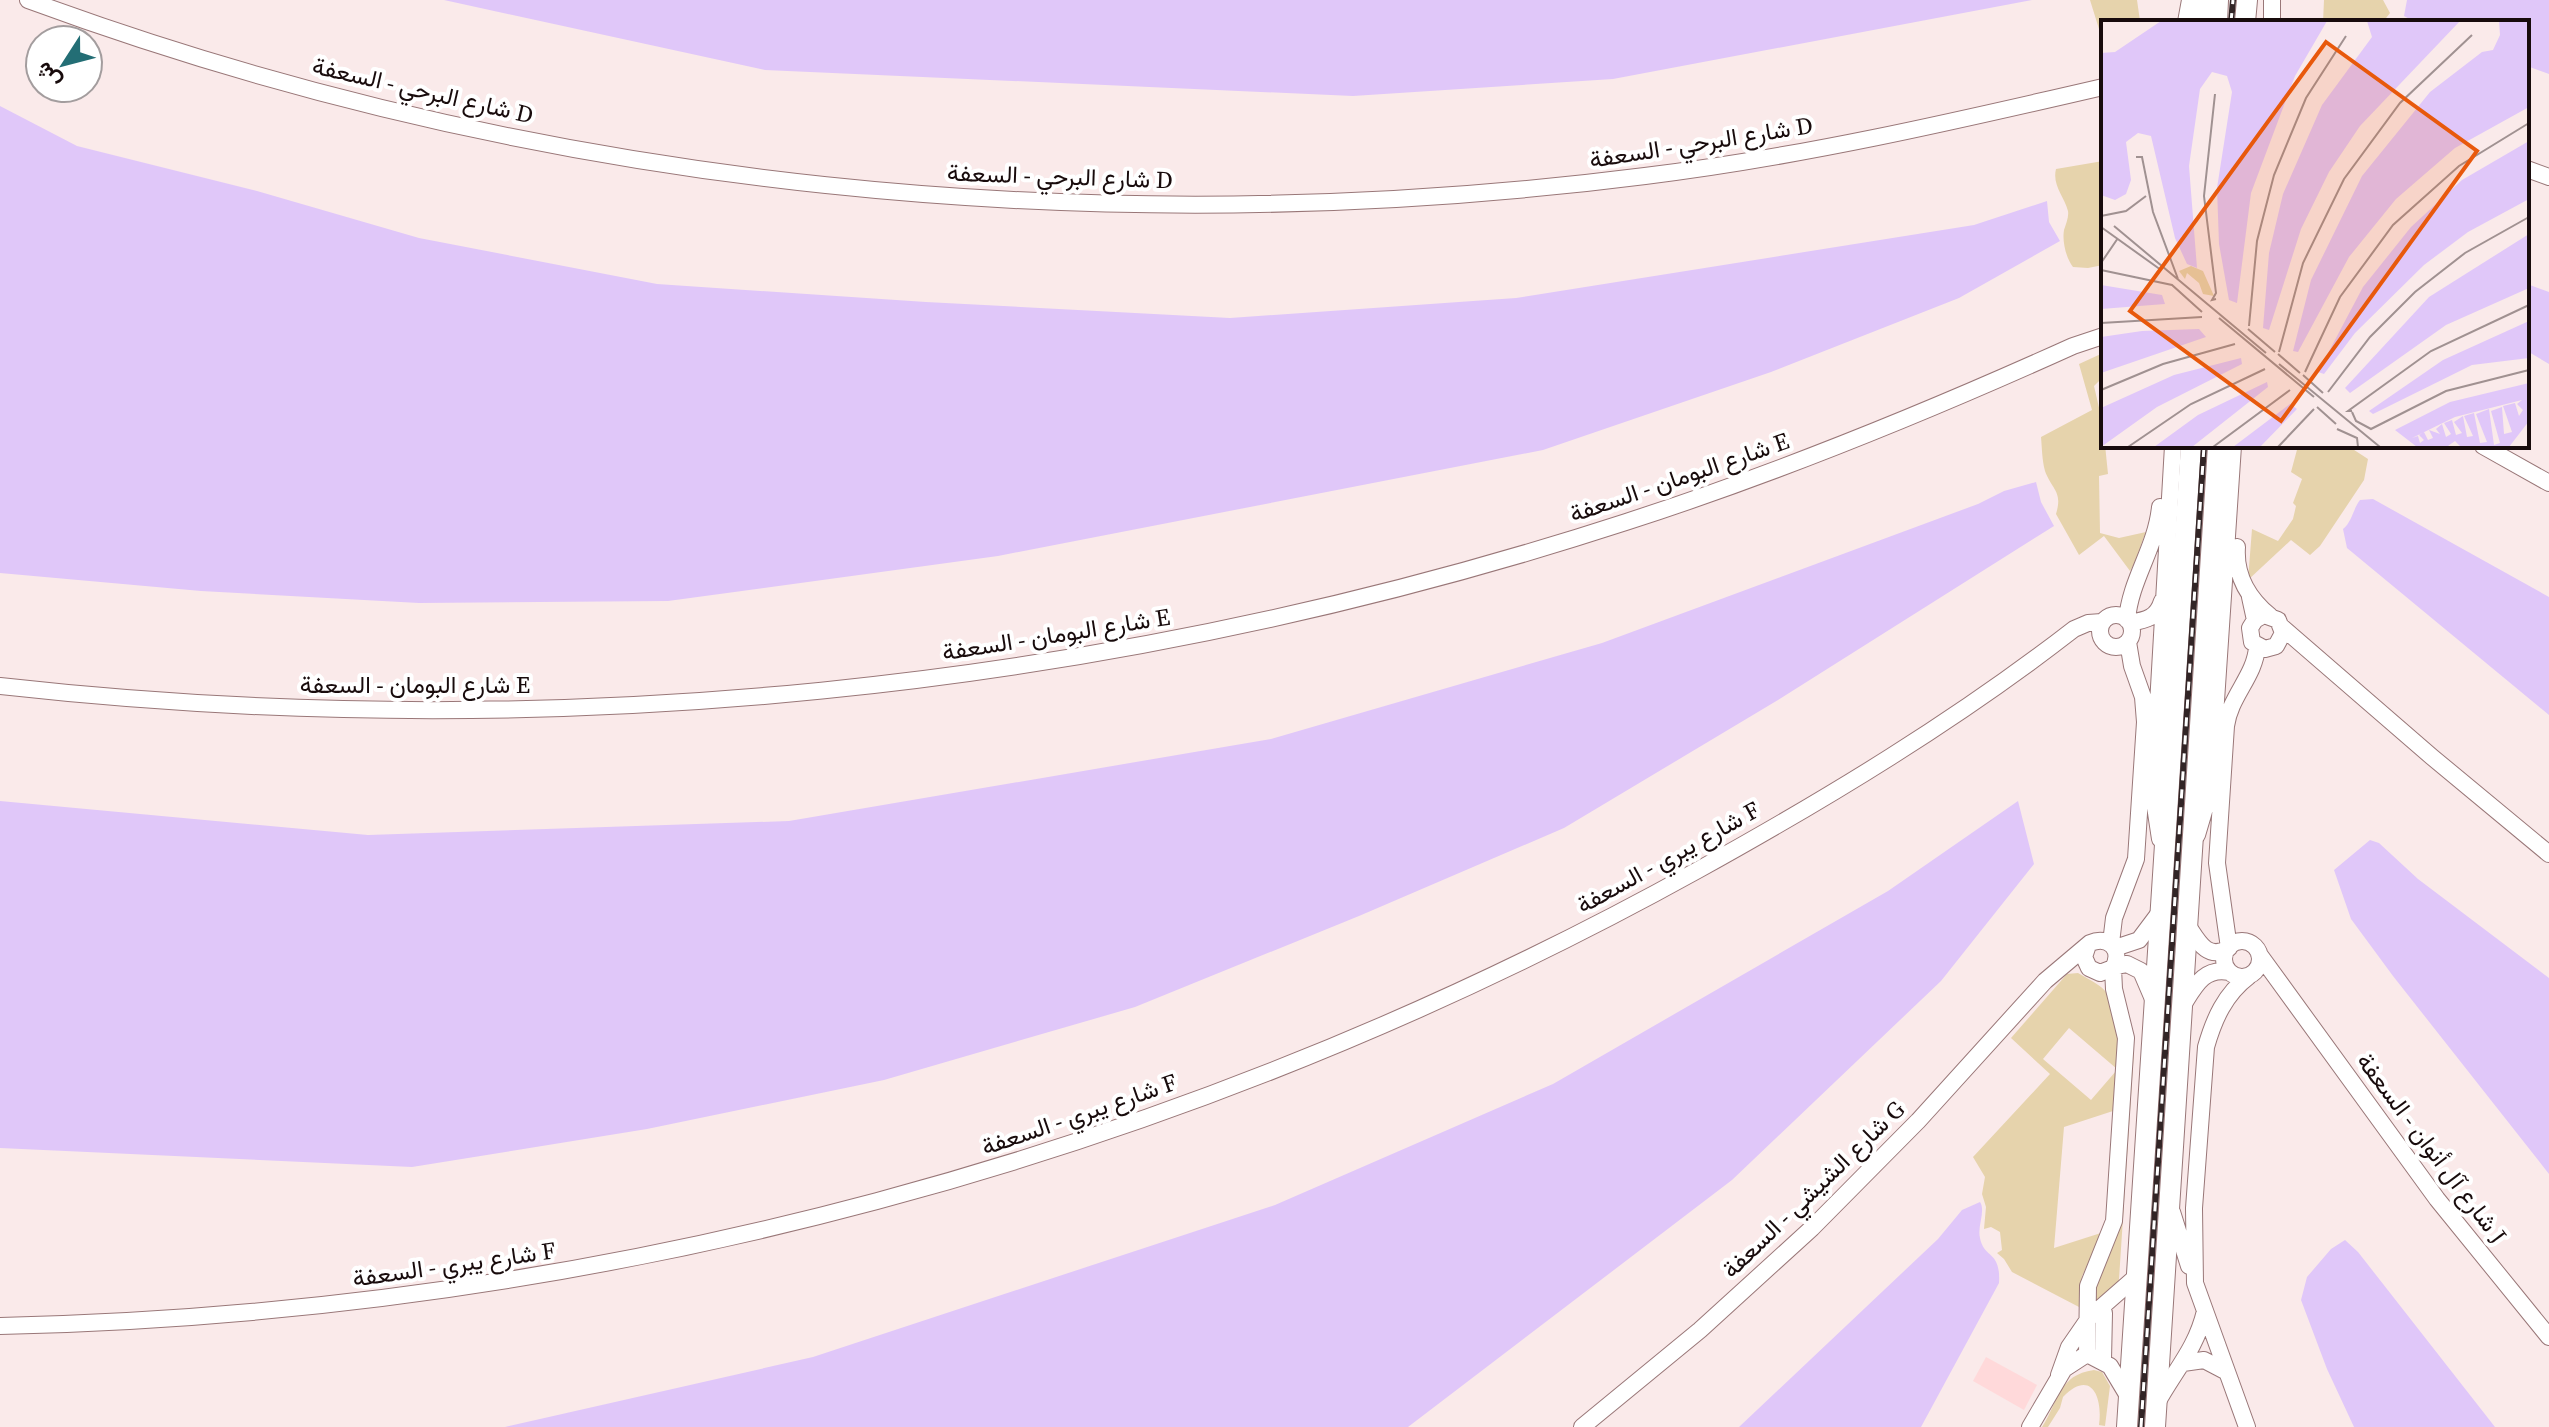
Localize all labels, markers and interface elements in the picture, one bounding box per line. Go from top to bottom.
inset map [2101,20,2529,448]
north arrow [24,24,104,104]
street label: شارع البرحي - السعفة D [309,49,537,134]
text: ش [28,56,68,95]
street label: شارع البرحي - السعفة D [1587,108,1816,179]
street label: شارع البرحي - السعفة D [946,156,1173,199]
street label: شارع البومان - السعفة E [1565,424,1793,530]
street label: شارع البومان - السعفة E [940,600,1172,668]
street label: شارع البومان - السعفة E [300,668,530,701]
street label: شارع يبري - السعفة F [1570,793,1767,924]
street label: شارع آل أنوان - السعفة J [2349,1046,2515,1250]
street label: شارع يبري - السعفة F [977,1065,1182,1166]
street label: شارع الشيشي - السعفة G [1714,1092,1914,1287]
street label: شارع يبري - السعفة F [350,1233,558,1298]

